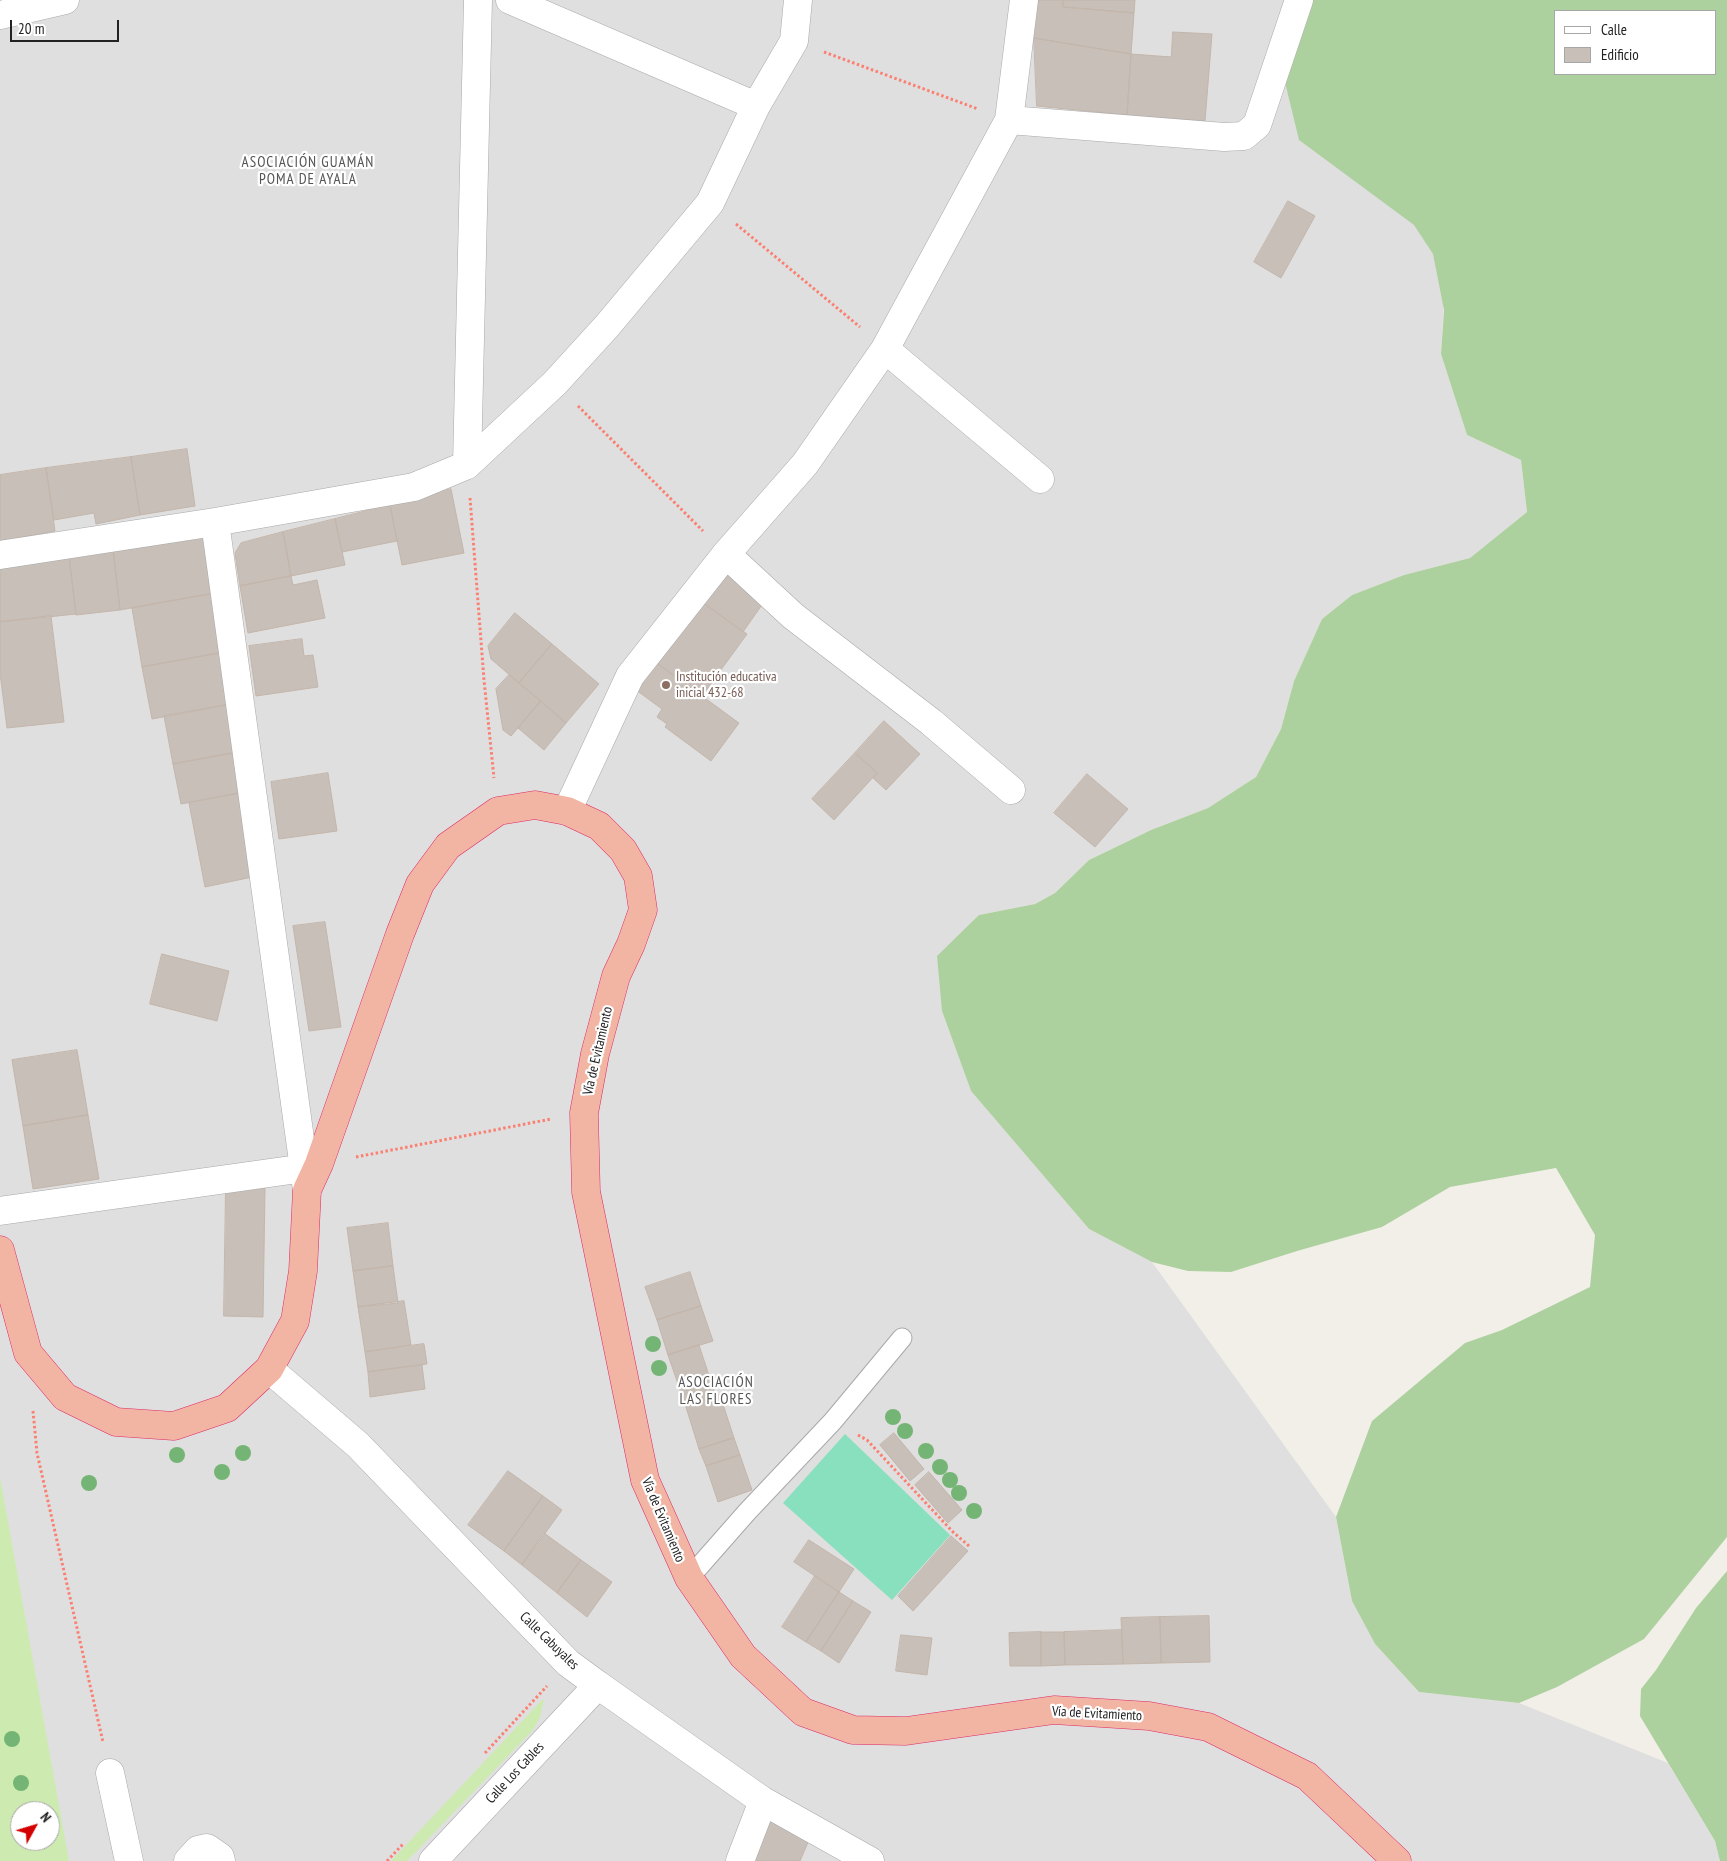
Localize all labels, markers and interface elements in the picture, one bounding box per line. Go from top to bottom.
scale bar [12,10,121,42]
legend [1554,10,1717,75]
text: 20 m [18,19,44,38]
text: Calle [1601,20,1627,39]
text: Edificio [1601,45,1639,64]
district label: ASOCIACIÓN GUAMÁN POMA DE AYALA [239,154,377,189]
place label: Institución educativa inicial 432-68 [676,669,777,702]
marker: Institución educativa inicial 432-68 [660,679,672,691]
street label: Vía de Evitamiento [580,1005,616,1097]
district label: ASOCIACIÓN LAS FLORES [677,1374,755,1409]
street label: Vía de Evitamiento [638,1475,688,1565]
street label: Calle Cabuyales [516,1609,582,1673]
street label: Vía de Evitamiento [1052,1703,1142,1725]
street label: Calle Los Cables [482,1739,548,1807]
north arrow [10,1801,60,1851]
text: N [37,1809,55,1826]

